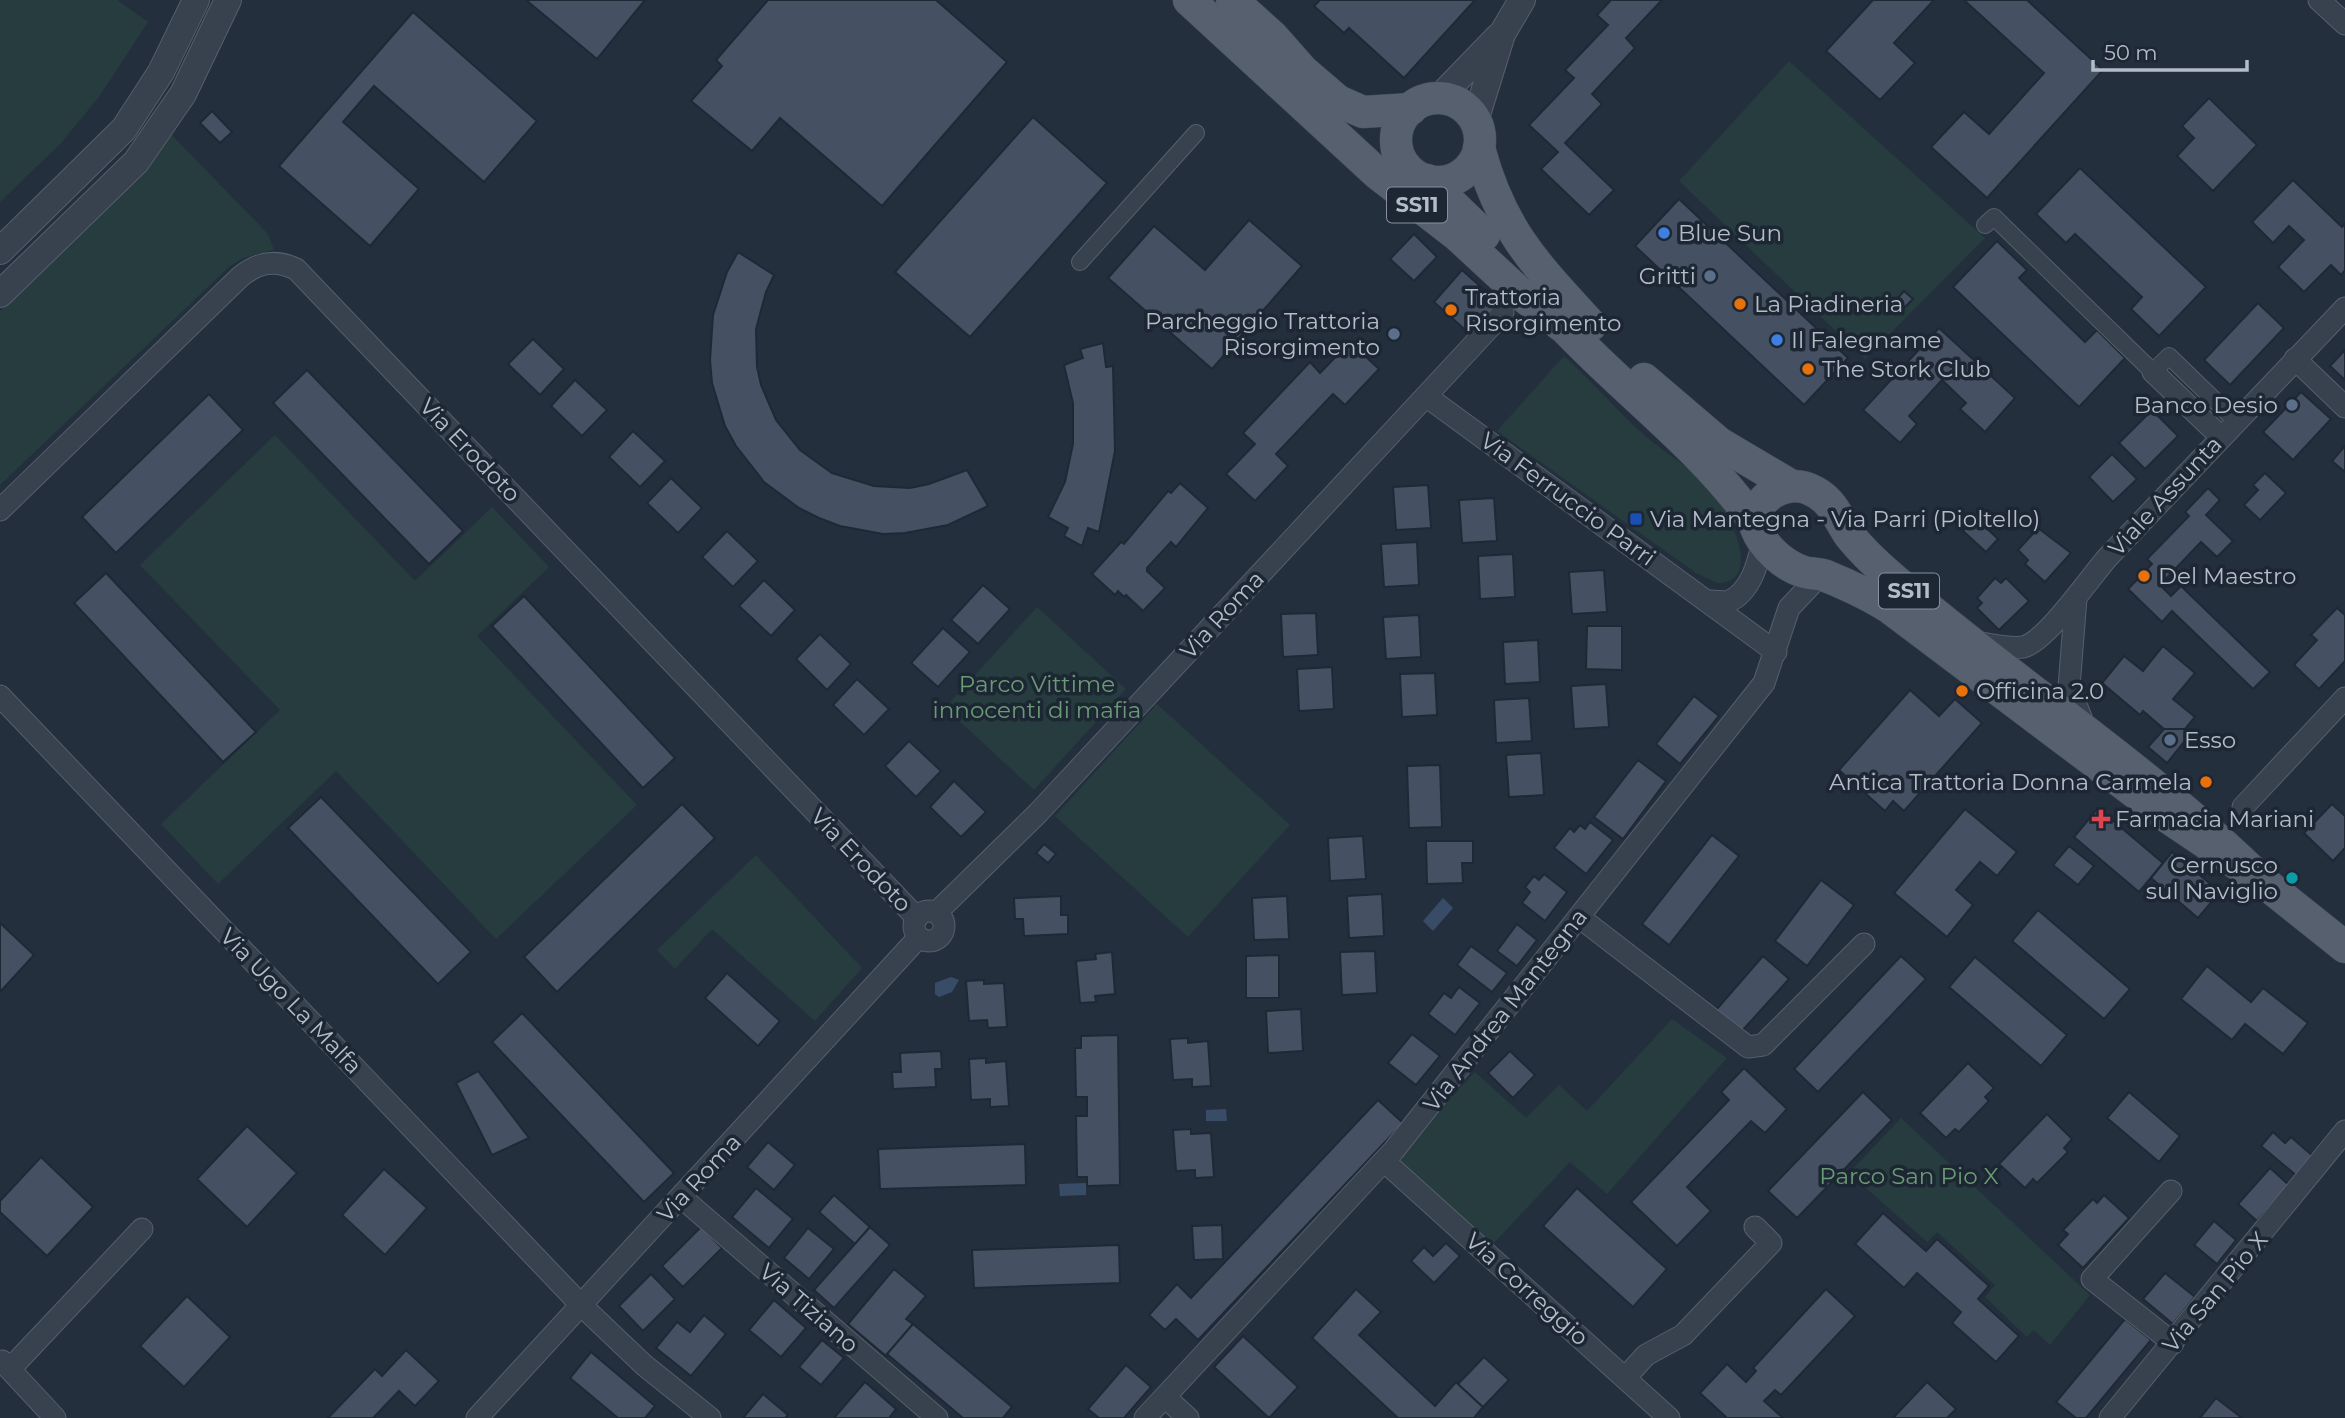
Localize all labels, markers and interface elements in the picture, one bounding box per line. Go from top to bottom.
scale bar [2093,28,2247,72]
text: 50 m [2104,40,2158,65]
road number: SS11 [1387,188,1447,222]
place label: Blue Sun [1678,219,1782,247]
marker: Blue Sun [1656,225,1672,241]
place label: Gritti [1639,262,1696,290]
marker: Gritti [1702,268,1718,284]
place label: Trattoria Risorgimento [1465,283,1622,337]
place label: La Piadineria [1754,290,1903,318]
marker: La Piadineria [1732,296,1748,312]
marker: Trattoria Risorgimento [1443,302,1459,318]
place label: Parcheggio Trattoria Risorgimento [1145,307,1380,361]
marker: Parcheggio Trattoria Risorgimento [1386,326,1402,342]
place label: Il Falegname [1791,326,1941,354]
marker: Il Falegname [1769,332,1785,348]
place label: The Stork Club [1822,355,1991,383]
marker: The Stork Club [1800,361,1816,377]
place label: Banco Desio [2134,391,2278,419]
street label: Via Erodoto [414,392,526,508]
marker: Banco Desio [2284,397,2300,413]
street label: Via Ferruccio Parri [1475,426,1661,572]
street label: Viale Assunta [2102,430,2228,562]
place label: Via Mantegna - Via Parri (Pioltello) [1650,505,2040,533]
marker: Via Mantegna - Via Parri (Pioltello) [1628,511,1644,527]
place label: Del Maestro [2158,562,2296,590]
street label: Via Roma [1174,565,1270,665]
marker: Del Maestro [2136,568,2152,584]
road number: SS11 [1879,574,1939,608]
park label: Parco Vittime innocenti di mafia [933,670,1141,724]
place label: Officina 2.0 [1976,677,2104,705]
marker: Officina 2.0 [1954,683,1970,699]
place label: Esso [2184,726,2236,754]
marker: Esso [2162,732,2178,748]
place label: Antica Trattoria Donna Carmela [1829,768,2192,796]
marker: Antica Trattoria Donna Carmela [2198,774,2214,790]
street label: Via Erodoto [805,802,917,918]
place label: Farmacia Mariani [2115,805,2314,833]
marker: Farmacia Mariani [2093,811,2109,827]
place label: Cernusco sul Naviglio [2146,851,2278,905]
marker: Cernusco sul Naviglio [2284,870,2300,886]
street label: Via Andrea Mantegna [1417,903,1593,1117]
street label: Via Ugo La Malfa [214,922,368,1080]
street label: Via Roma [651,1128,747,1228]
park label: Parco San Pio X [1819,1162,1999,1190]
street label: Via San Pio X [2156,1226,2274,1358]
street label: Via Correggio [1460,1227,1594,1351]
street label: Via Tiziano [754,1257,864,1359]

